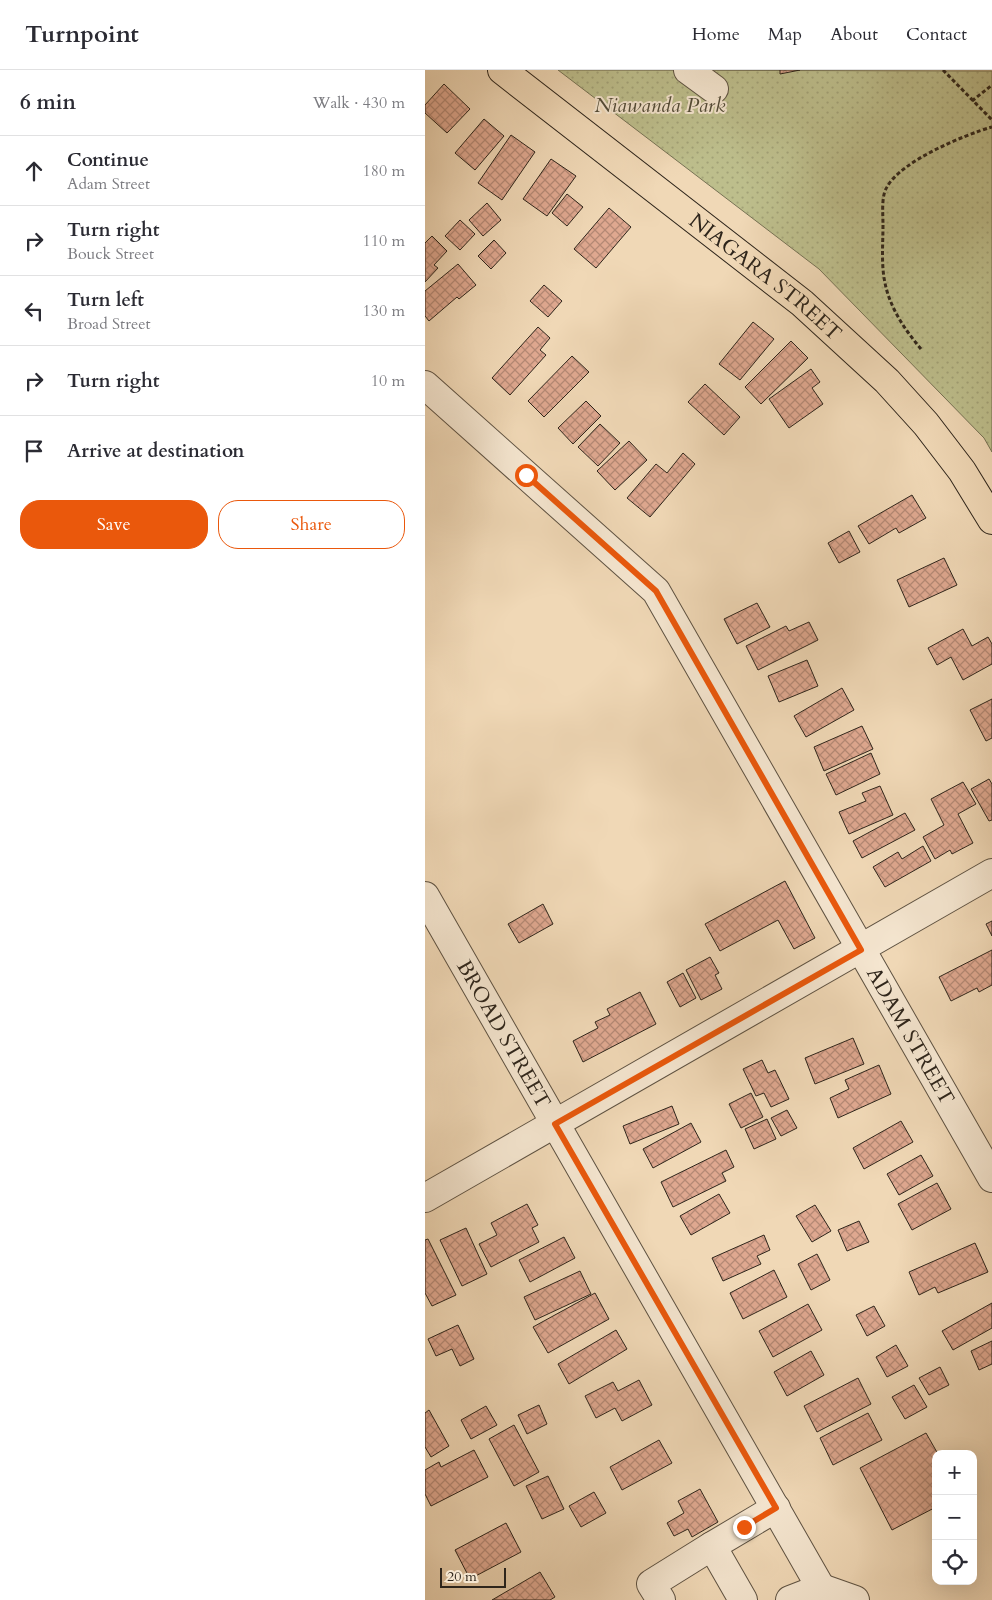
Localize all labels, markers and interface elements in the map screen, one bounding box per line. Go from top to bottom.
text: Turnpoint [25,18,139,51]
text: Home [692,22,740,47]
text: Map [768,22,802,47]
text: About [830,22,878,47]
text: Contact [906,22,967,47]
text: 6 min [20,88,76,117]
park label: Niawanda Park [595,91,726,120]
text: Walk · 430 m [313,92,405,114]
text: Continue [67,147,149,173]
icon: ahead [20,157,48,185]
text: 180 m [363,160,405,182]
text: Adam Street [67,173,150,195]
street label: NIAGARA STREET [683,206,848,347]
text: Turn right [67,217,159,243]
icon: right [20,227,48,255]
text: 110 m [363,230,405,252]
text: Bouck Street [67,243,154,265]
text: Turn left [67,287,144,313]
icon: left [20,297,48,325]
text: 130 m [363,300,405,322]
text: Broad Street [67,313,151,335]
icon: right [20,367,48,395]
text: Turn right [67,368,159,394]
text: 10 m [371,370,405,392]
icon: arrive [20,437,48,465]
text: Arrive at destination [67,438,244,464]
route start [515,464,538,487]
button: Save [20,500,208,549]
button: Share [218,500,405,549]
street label: BROAD STREET [450,955,558,1113]
street label: ADAM STREET [860,962,961,1110]
map controls [932,1450,977,1585]
button: + [932,1450,977,1495]
button: − [932,1495,977,1540]
route end [733,1516,756,1539]
button: locate [932,1540,977,1585]
scale bar [440,1565,506,1588]
text: 20 m [447,1567,477,1586]

